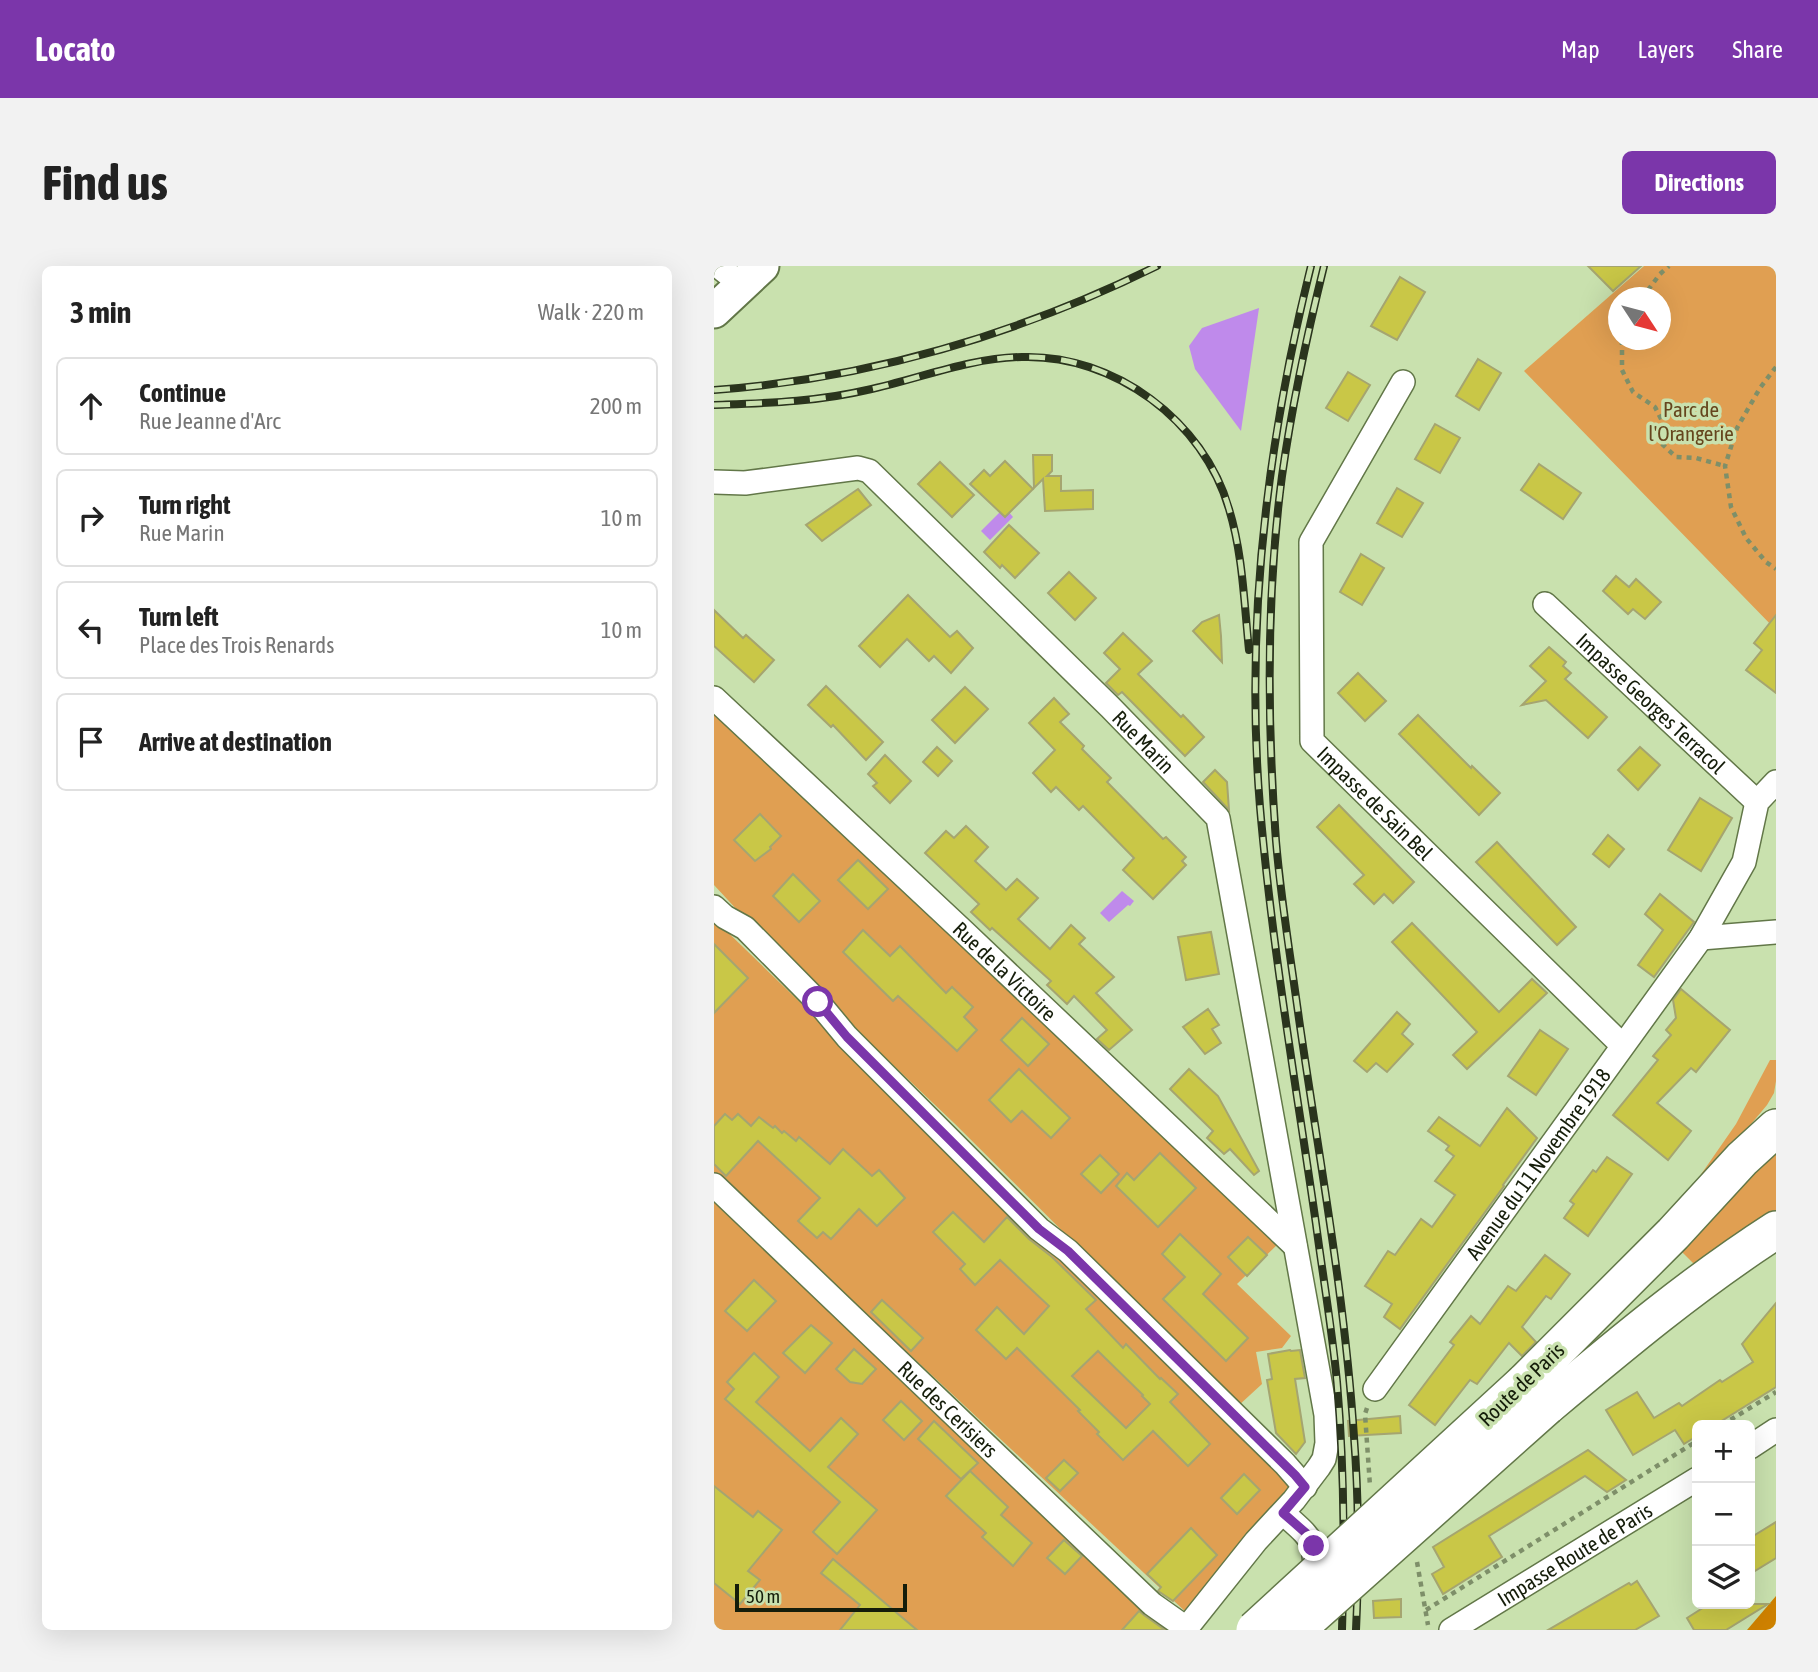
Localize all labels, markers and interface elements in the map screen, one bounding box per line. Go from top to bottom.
text: Locato [35,30,116,68]
text: Map [1561,36,1600,63]
text: Layers [1638,36,1694,63]
text: Share [1732,36,1783,63]
button: Directions [1622,151,1776,214]
text: Find us [42,154,168,210]
north arrow [1608,287,1671,350]
text: 3 min [70,295,131,329]
text: Walk · 220 m [538,299,644,325]
text: Continue [139,378,226,408]
icon: ahead [72,387,110,425]
text: 200 m [590,393,642,419]
park label: Parc de l'Orangerie [1648,397,1734,445]
text: Rue Jeanne d'Arc [139,408,281,434]
text: Turn right [139,490,230,520]
icon: right [72,499,110,537]
text: 10 m [601,505,642,531]
text: Rue Marin [139,520,225,546]
text: Turn left [139,602,219,632]
icon: left [72,611,110,649]
text: 10 m [601,617,642,643]
street label: Impasse Georges Terracol [1572,628,1731,778]
text: Place des Trois Renards [139,632,334,658]
street label: Rue Marin [1108,705,1180,778]
icon: arrive [72,723,110,761]
text: Arrive at destination [139,727,332,757]
street label: Impasse de Sain Bel [1313,741,1438,865]
street label: Rue de la Victoire [949,916,1062,1025]
route start [802,986,833,1017]
street label: Avenue du 11 Novembre 1918 [1461,1063,1615,1264]
street label: Route de Paris [1473,1337,1569,1431]
street label: Rue des Cerisiers [893,1356,1003,1462]
map controls [1692,1420,1755,1609]
button: + [1692,1420,1755,1483]
button: − [1692,1483,1755,1546]
street label: Impasse Route de Paris [1493,1498,1656,1611]
route end [1298,1530,1329,1561]
button: layers [1692,1546,1755,1609]
scale bar [735,1581,906,1613]
text: 50 m [746,1585,780,1607]

